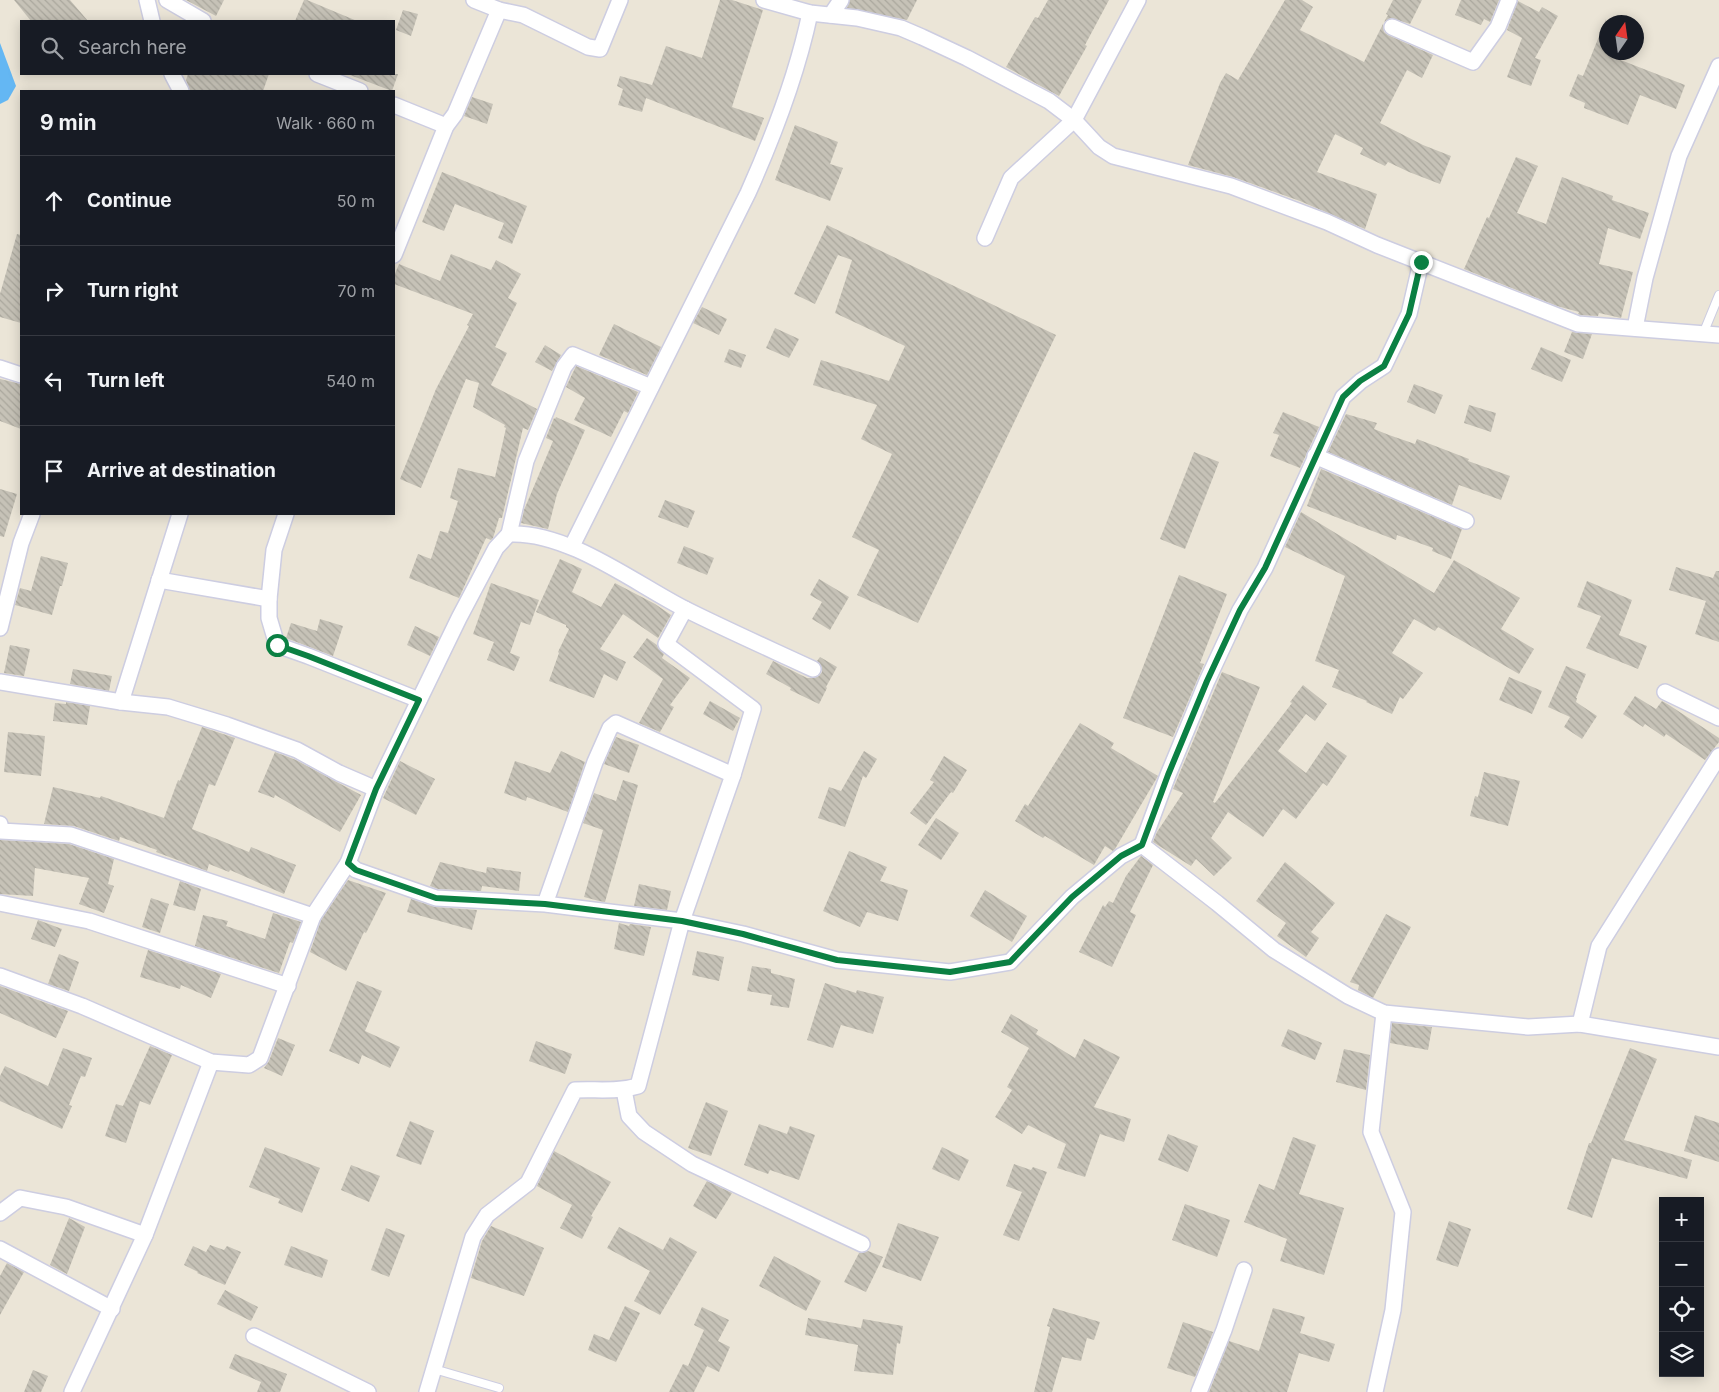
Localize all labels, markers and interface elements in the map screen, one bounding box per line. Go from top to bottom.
north arrow [1599,15,1644,60]
search box [20,20,395,75]
icon: search [38,34,66,62]
text: Search here [78,36,187,59]
text: 9 min [40,110,97,135]
text: Walk · 660 m [276,113,375,133]
icon: ahead [40,187,68,215]
text: Continue [87,189,172,212]
text: 50 m [337,191,375,211]
route end [1410,251,1433,274]
icon: right [40,277,68,305]
text: Turn right [87,279,178,302]
text: 70 m [338,281,375,301]
icon: left [40,367,68,395]
text: Turn left [87,369,165,392]
text: 540 m [326,371,375,391]
icon: arrive [40,457,68,485]
text: Arrive at destination [87,459,276,482]
route start [266,634,289,657]
map controls [1659,1197,1704,1377]
button: + [1659,1197,1704,1242]
button: − [1659,1242,1704,1287]
button: locate [1659,1287,1704,1332]
button: layers [1659,1332,1704,1377]

